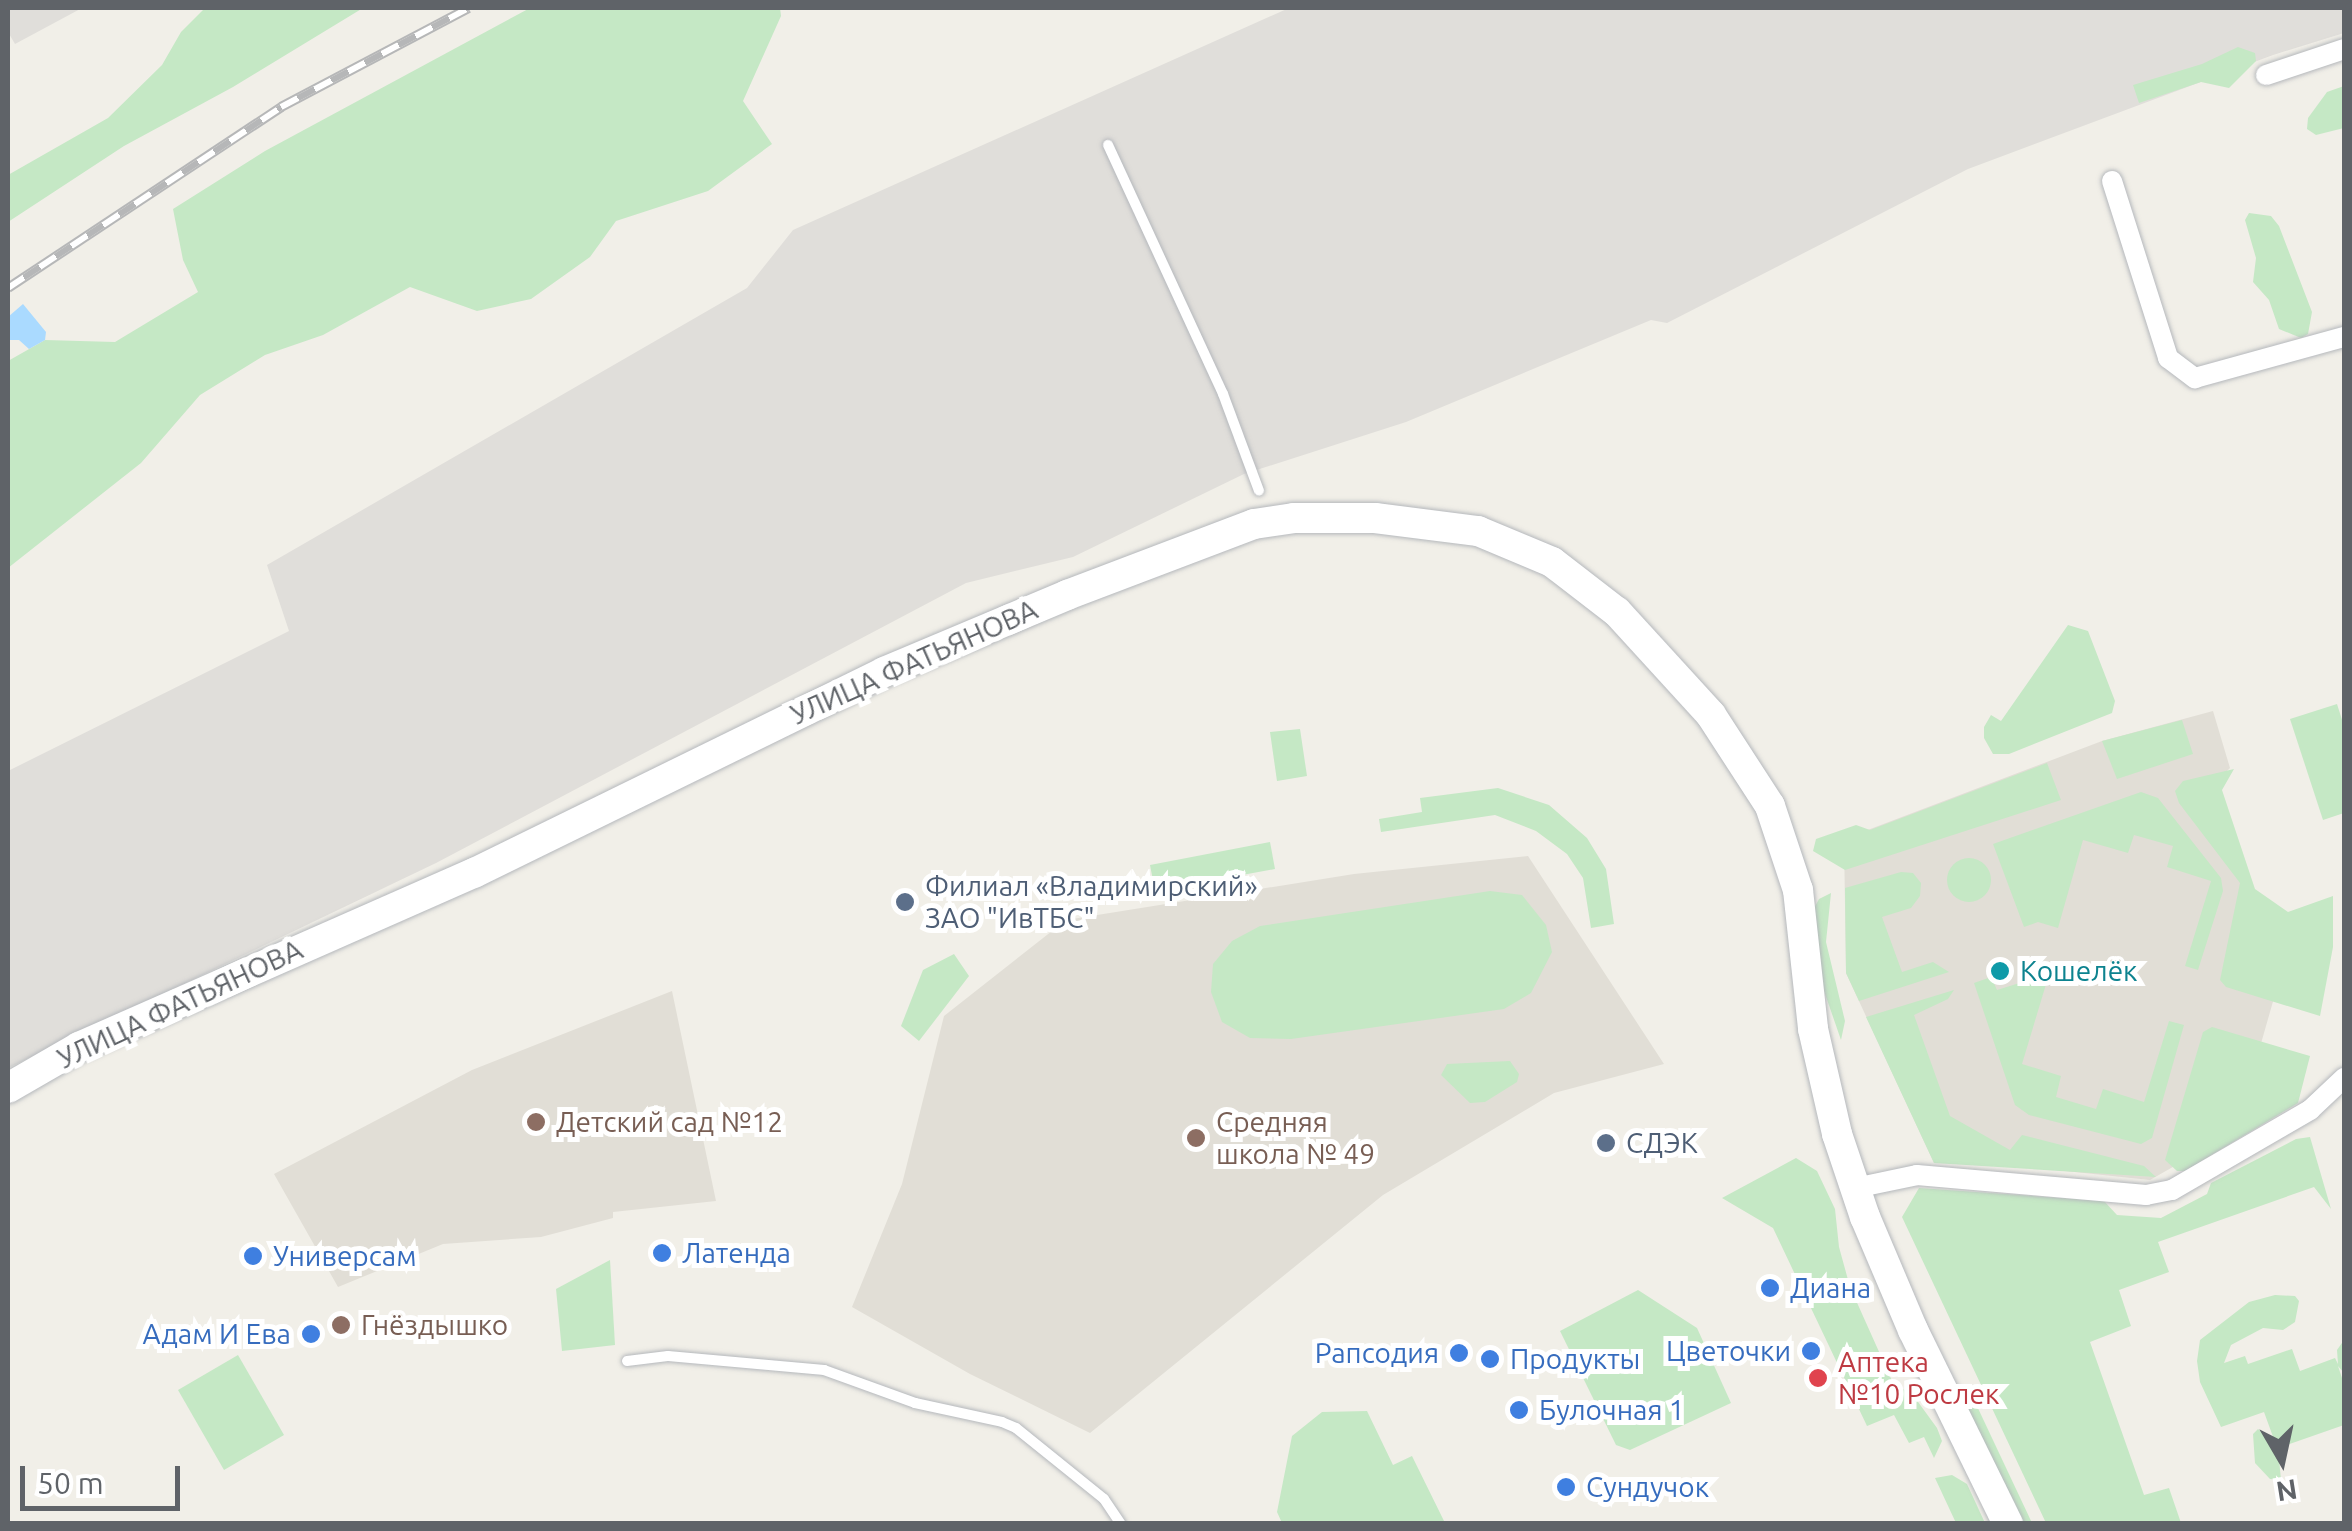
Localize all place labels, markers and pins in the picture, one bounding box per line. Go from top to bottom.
place label: Филиал «Владимирский» ЗАО "ИвТБС" [925,869,1258,935]
marker: Филиал «Владимирский» ЗАО "ИвТБС" [894,891,916,913]
place label: Кошелёк [2020,954,2138,988]
marker: Кошелёк [1989,960,2011,982]
place label: Детский сад №12 [556,1105,783,1139]
place label: Средняя школа № 49 [1216,1105,1375,1171]
marker: Детский сад №12 [525,1111,547,1133]
place label: СДЭК [1626,1126,1698,1160]
marker: Средняя школа № 49 [1185,1127,1207,1149]
marker: СДЭК [1595,1132,1617,1154]
place label: Латенда [682,1236,791,1270]
place label: Универсам [273,1239,416,1273]
marker: Латенда [651,1242,673,1264]
marker: Универсам [242,1245,264,1267]
place label: Диана [1790,1271,1871,1305]
marker: Диана [1759,1277,1781,1299]
place label: Гнёздышко [361,1308,508,1342]
marker: Гнёздышко [330,1314,352,1336]
place label: Адам И Ева [143,1317,291,1351]
marker: Адам И Ева [300,1323,322,1345]
place label: Цветочки [1666,1334,1791,1368]
place label: Рапсодия [1315,1336,1439,1370]
marker: Цветочки [1800,1340,1822,1362]
marker: Рапсодия [1448,1342,1470,1364]
place label: Продукты [1510,1342,1640,1376]
place label: Аптека №10 Рослек [1838,1345,1999,1411]
marker: Продукты [1479,1348,1501,1370]
marker: Аптека №10 Рослек [1807,1367,1829,1389]
place label: Булочная 1 [1539,1393,1685,1427]
marker: Булочная 1 [1508,1399,1530,1421]
place label: Сундучок [1586,1470,1709,1504]
marker: Сундучок [1555,1476,1577,1498]

